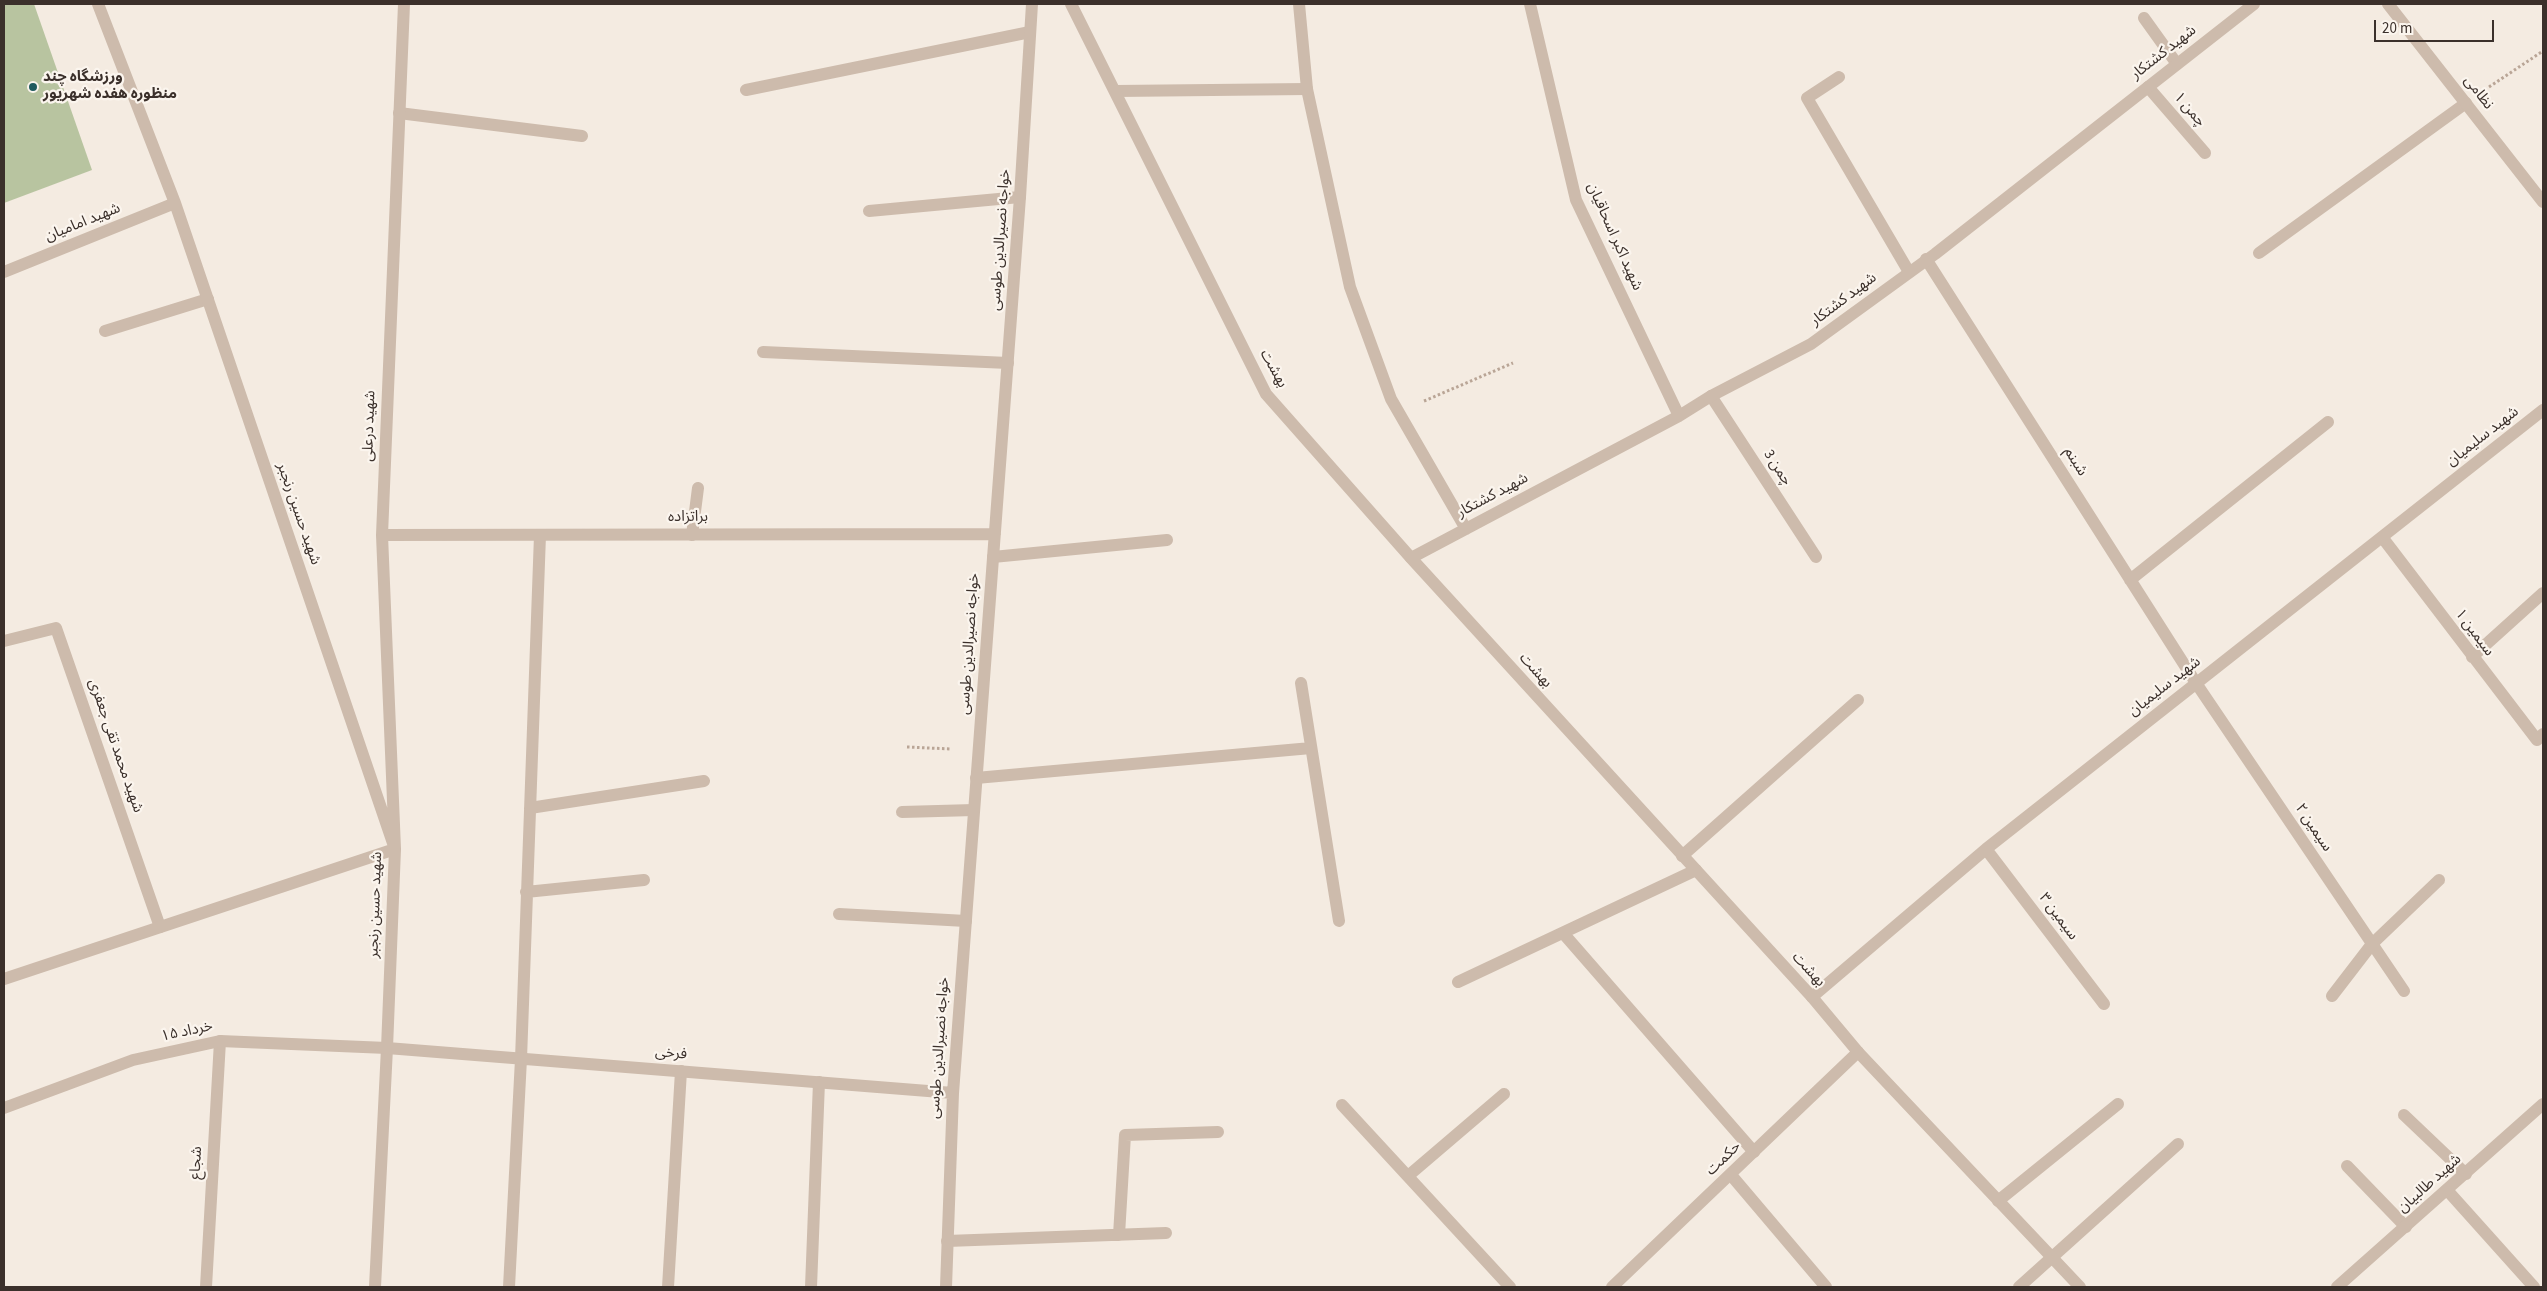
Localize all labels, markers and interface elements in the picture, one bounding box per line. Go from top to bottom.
scale bar [2377,10,2497,42]
text: 20 m [2382,18,2412,39]
street label: شهید کشتکار [2128,22,2200,84]
place label: ورزشگاه چند منظوره هفده شهریور [43,69,177,104]
street label: نظامی [2459,73,2497,113]
marker: ورزشگاه چند منظوره هفده شهریور [27,81,39,93]
street label: چمن ۱ [2169,89,2209,131]
street label: خواجه نصیرالدین طوسی [987,169,1015,311]
street label: شهید اکبر اسحاقیان [1582,180,1646,294]
street label: شهید امامیان [43,200,123,246]
street label: شهید کشتکار [1807,269,1881,331]
street label: بهشت [1255,347,1291,391]
street label: شهید درعلی [360,390,380,462]
street label: شهید سلیمیان [2443,403,2523,471]
street label: شبنم [2059,444,2091,480]
street label: چمن 3 [1759,447,1795,489]
street label: شهید حسین رنجبر [272,461,324,567]
street label: شهید کشتکار [1454,470,1532,522]
street label: براتزاده [668,509,708,527]
street label: خواجه نصیرالدین طوسی [956,573,984,715]
street label: سیمین ۱ [2451,606,2497,660]
street label: بهشت [1515,650,1555,692]
street label: شهید سلیمیان [2125,653,2205,721]
street label: شهید محمد تقی جعفری [84,677,146,815]
street label: سیمین ۲ [2290,801,2336,855]
street label: شهید حسین رنجبر [365,851,387,959]
street label: سیمین ۳ [2035,890,2081,944]
street label: بهشت [1788,949,1828,991]
street label: خواجه نصیرالدین طوسی [926,977,954,1119]
street label: ۱۵ خرداد [160,1018,214,1046]
street label: فرخی [654,1044,688,1064]
street label: حکمت [1703,1138,1745,1180]
street label: شجاع [187,1146,207,1180]
street label: شهید طالبیان [2394,1151,2466,1217]

